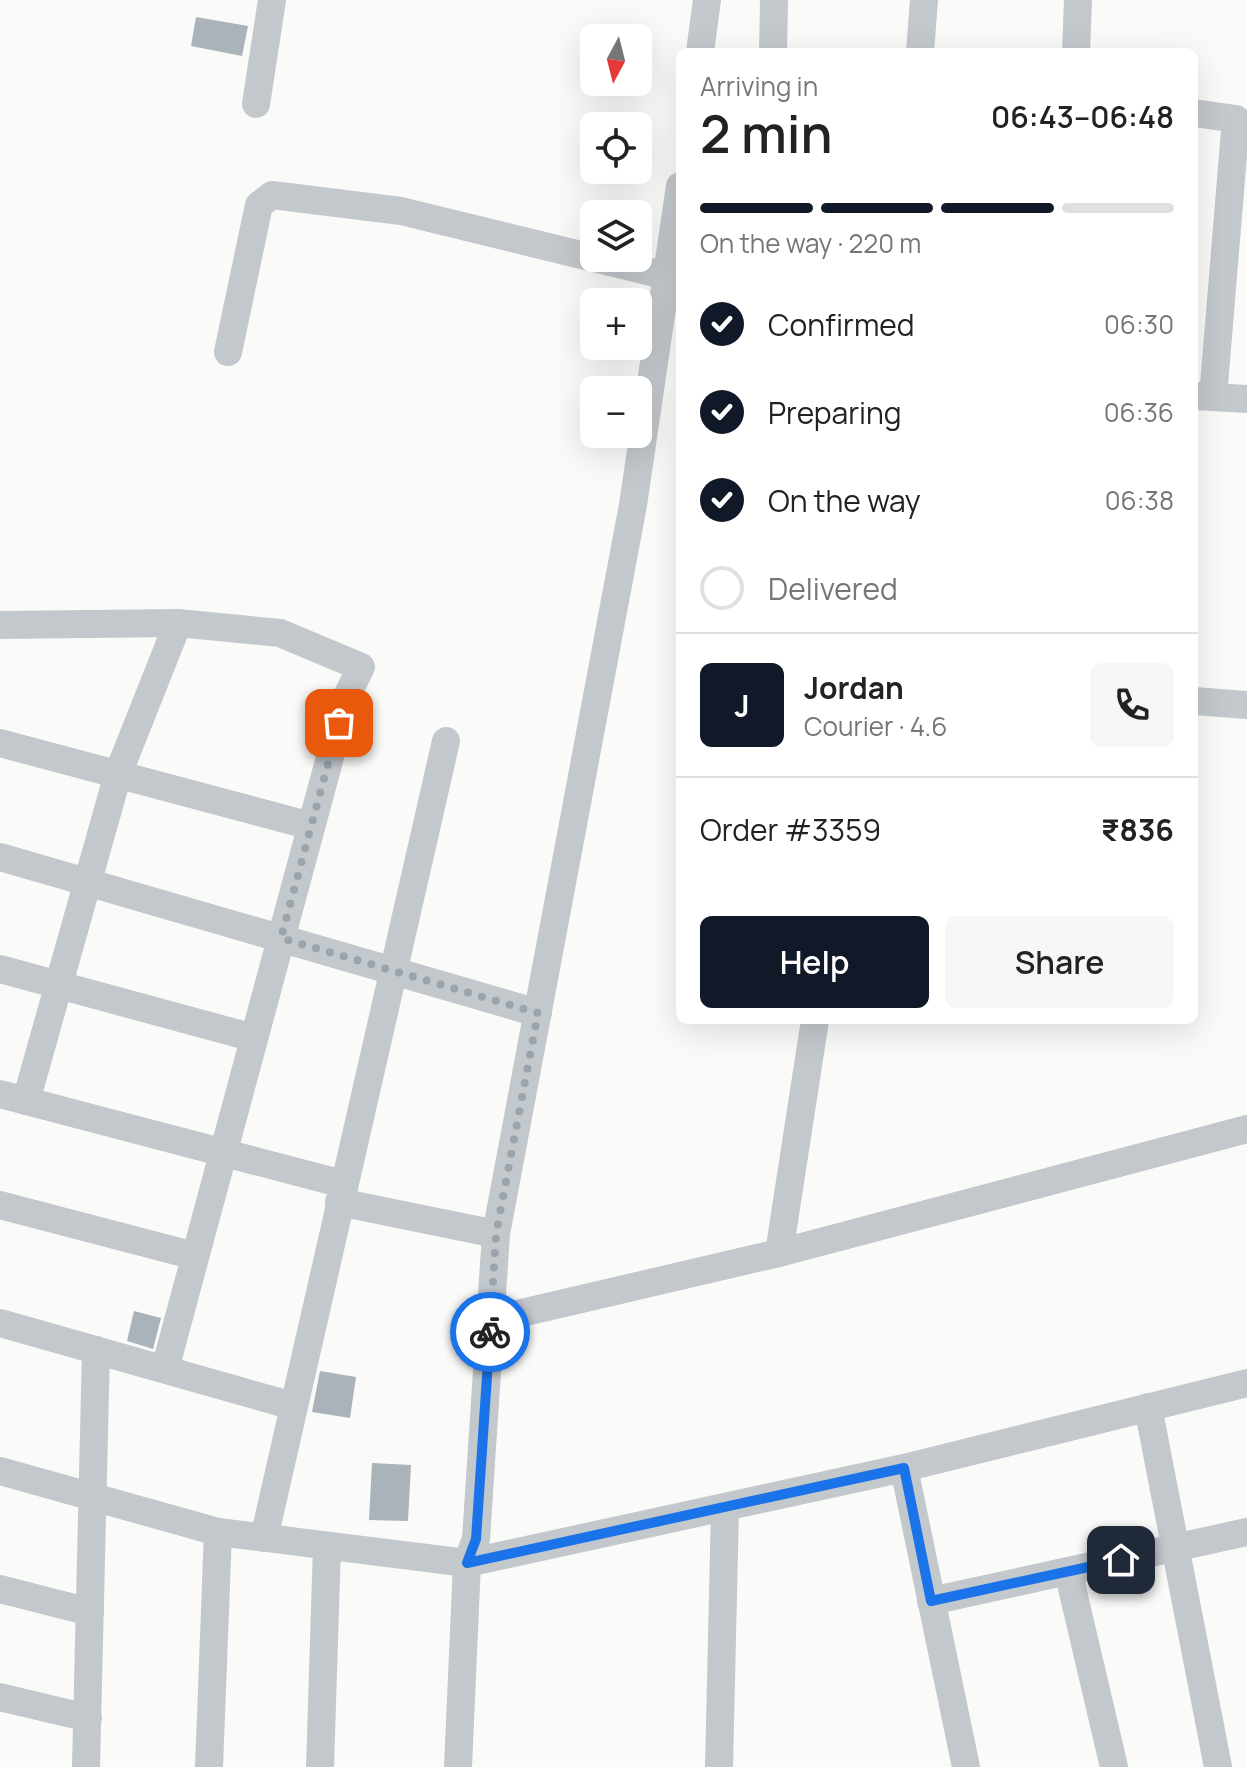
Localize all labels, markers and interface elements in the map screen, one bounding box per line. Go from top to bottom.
north arrow [580,24,652,96]
map controls [580,24,652,448]
text: Arriving in [700,68,818,104]
text: 06:43–06:48 [991,96,1174,137]
text: 2 min [700,98,833,169]
button: locate [580,112,652,184]
button: layers [580,200,652,272]
text: On the way · 220 m [700,225,921,261]
button: + [580,288,652,360]
icon: check [700,302,744,346]
text: Confirmed [768,304,915,345]
text: 06:30 [1104,306,1174,342]
button: − [580,376,652,448]
icon: check [700,390,744,434]
text: Preparing [768,392,902,433]
text: 06:36 [1104,394,1174,430]
icon: check [700,478,744,522]
text: On the way [768,480,921,521]
text: 06:38 [1105,482,1174,518]
text: Delivered [768,568,898,609]
button: phone [1090,663,1174,747]
text: Jordan [804,667,904,708]
text: J [734,685,750,726]
pin [305,689,373,757]
icon: bag [317,701,361,745]
text: Courier · 4.6 [804,708,947,744]
text: Order #3359 [700,809,881,850]
text: ₹836 [1101,809,1174,850]
button: Help [700,916,929,1008]
button: Share [945,916,1174,1008]
courier [450,1292,530,1372]
icon: bike [468,1310,512,1354]
pin [1087,1526,1155,1594]
icon: home [1099,1538,1143,1582]

